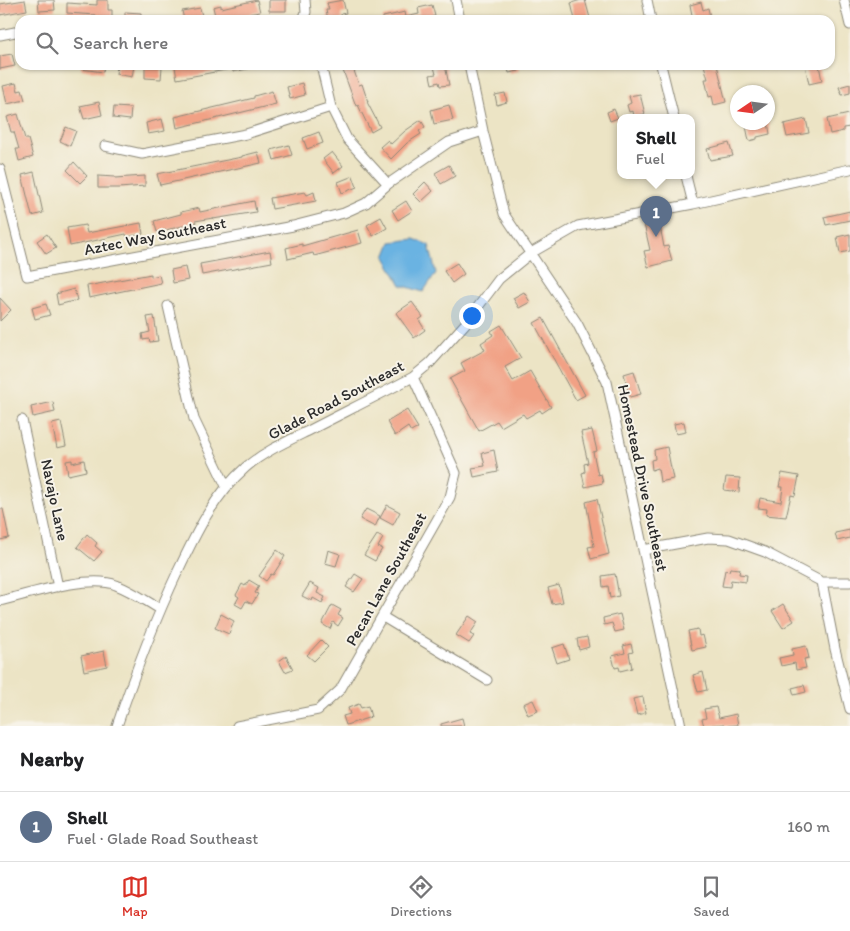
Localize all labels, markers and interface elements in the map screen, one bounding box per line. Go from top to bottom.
search box [15,15,835,70]
icon: search [33,29,61,57]
text: Search here [73,31,168,54]
north arrow [730,85,775,130]
popup [617,114,695,179]
text: Shell [636,126,676,149]
text: Fuel [636,149,665,168]
pin: 1 [640,196,672,237]
street label: Aztec Way Southeast [82,213,228,259]
your location [459,303,485,329]
street label: Glade Road Southeast [265,356,407,444]
street label: Homestead Drive Southeast [614,383,672,573]
street label: Navajo Lane [37,457,73,543]
street label: Pecan Lane Southeast [341,509,431,649]
text: Nearby [20,746,84,771]
text: Shell [67,806,108,829]
text: 1 [32,817,40,836]
text: 160 m [787,817,830,836]
text: Fuel · Glade Road Southeast [67,829,258,848]
tab: Map [121,873,149,920]
tab: Directions [390,873,452,920]
tab: Saved [693,873,729,920]

